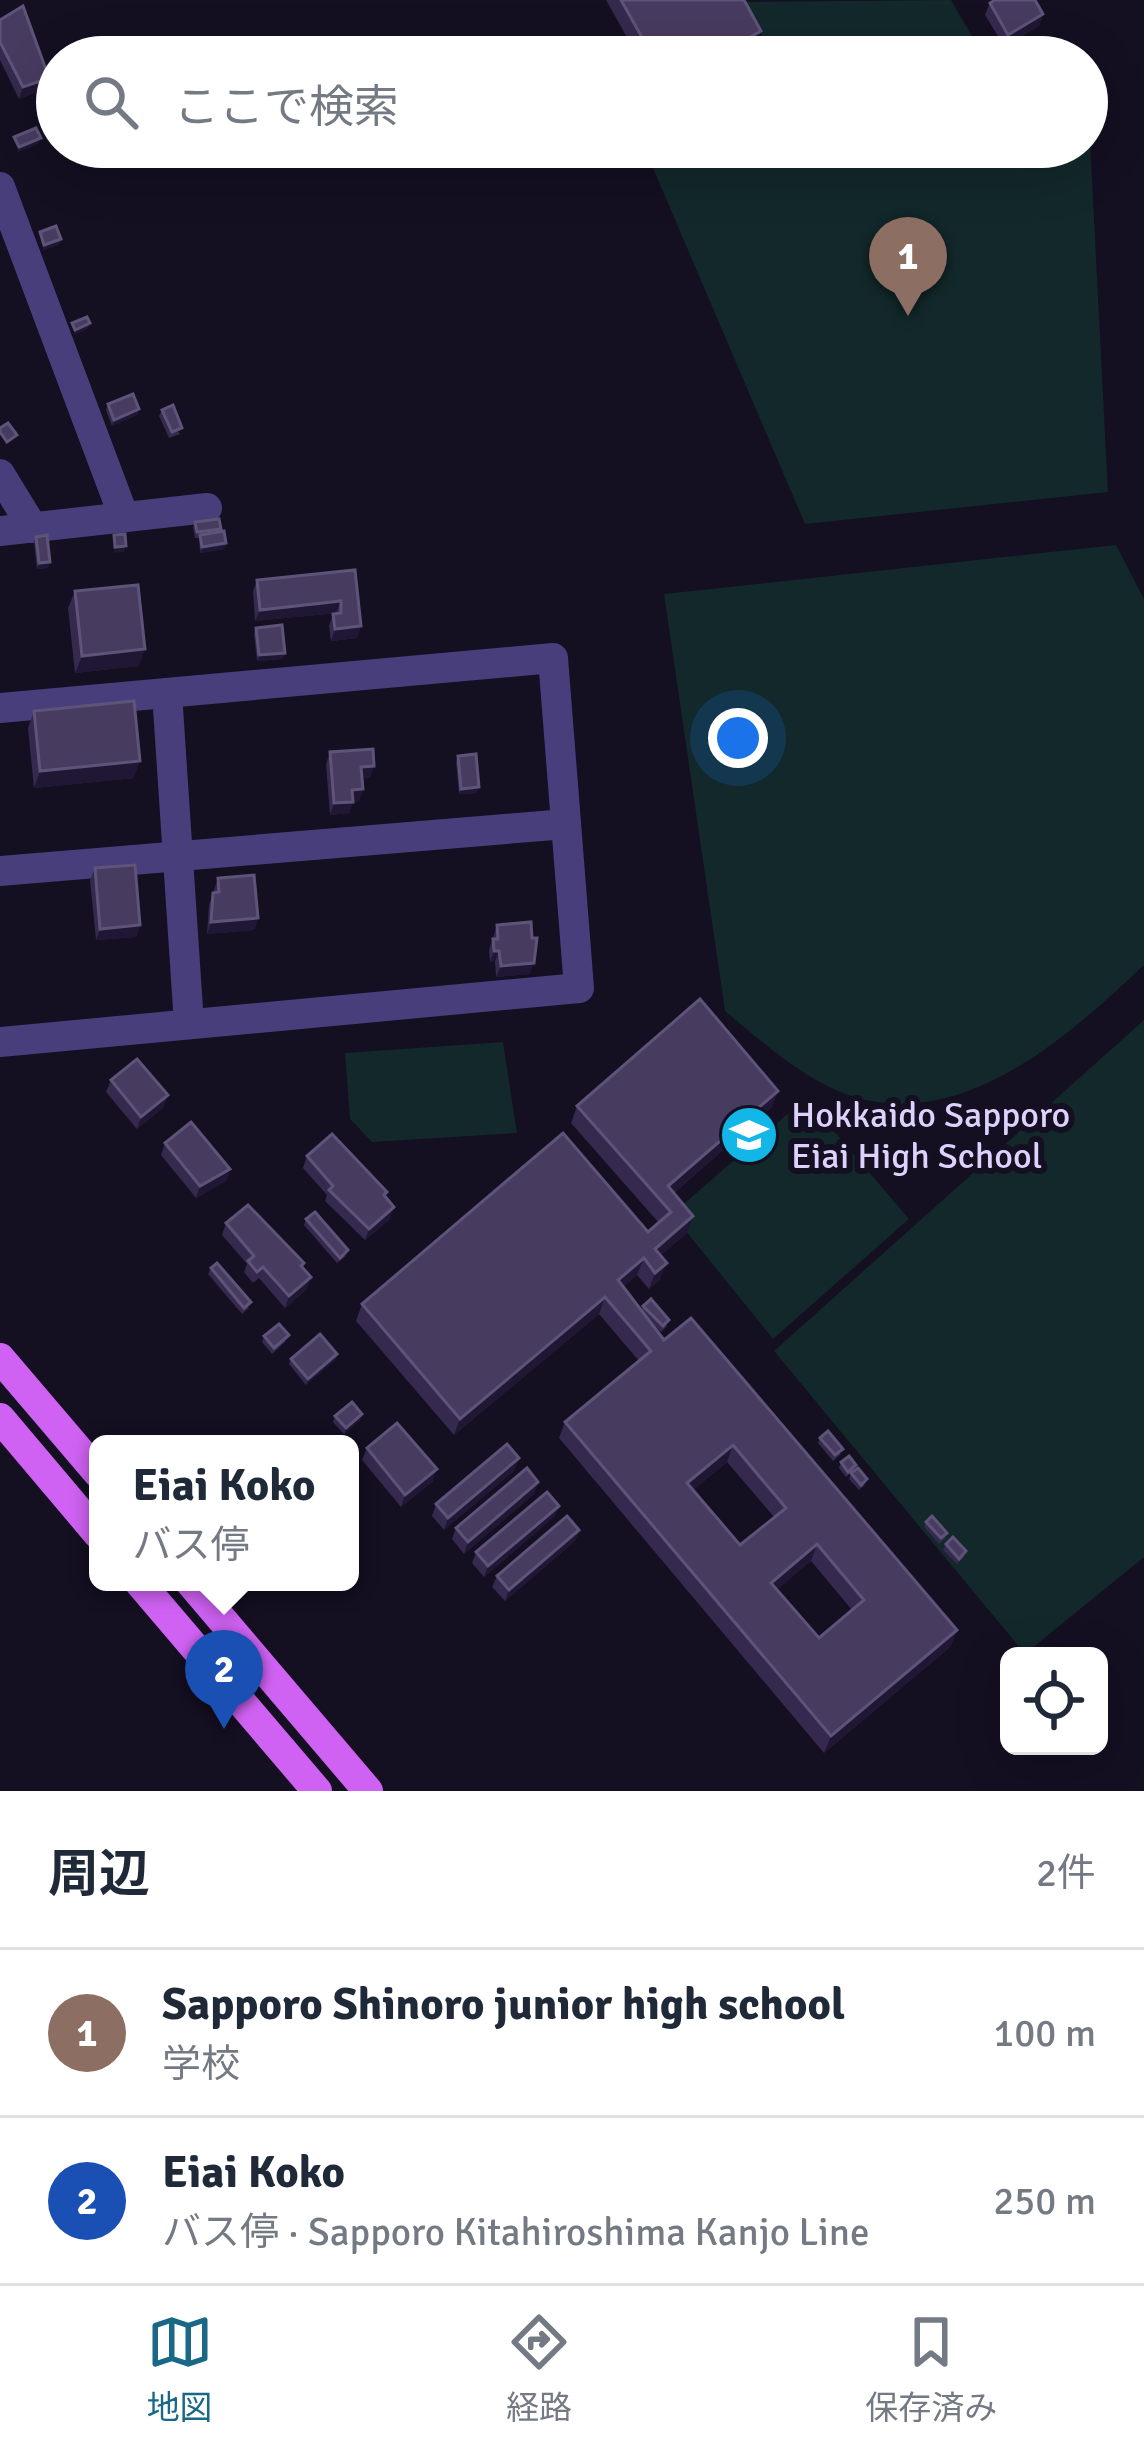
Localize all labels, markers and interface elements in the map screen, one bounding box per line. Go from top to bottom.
search box [36,36,1108,168]
icon: search [78,69,144,135]
text: ここで検索 [174,80,399,135]
pin: 1 [869,217,947,316]
your location [708,708,768,768]
place label: Hokkaido Sapporo Eiai High School [791,1093,1070,1179]
school or university icon: Hokkaido Sapporo Eiai High School [718,1104,780,1166]
popup [89,1435,359,1591]
text: Eiai Koko [133,1458,315,1513]
text: バス停 [133,1521,250,1569]
pin: 2 [185,1630,263,1729]
map controls [1000,1647,1108,1755]
button: locate [1000,1647,1108,1755]
text: 周辺 [48,1843,150,1906]
text: 2件 [1036,1849,1096,1897]
text: Sapporo Shinoro junior high school [162,1977,845,2032]
text: 1 [76,2009,98,2057]
text: 100 m [993,2009,1096,2057]
text: 学校 [162,2040,240,2088]
text: Eiai Koko [162,2145,345,2200]
text: 2 [76,2177,98,2225]
text: 250 m [993,2177,1096,2225]
text: バス停 · Sapporo Kitahiroshima Kanjo Line [162,2208,870,2256]
tab: 地図 [147,2309,213,2429]
tab: 経路 [506,2309,572,2429]
tab: 保存済み [865,2309,997,2429]

